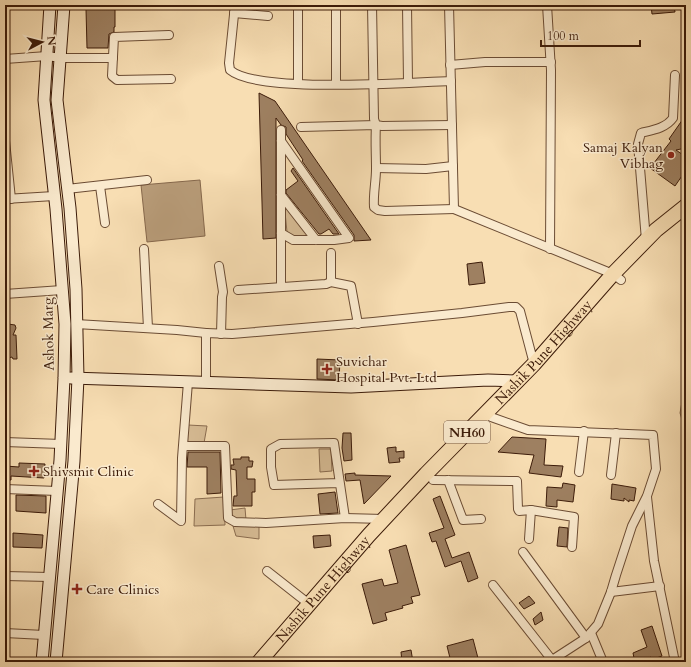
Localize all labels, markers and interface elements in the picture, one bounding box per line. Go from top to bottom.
north arrow [22,22,62,62]
scale bar [541,22,640,48]
text: 100 m [547,28,580,44]
text: N [43,35,60,47]
place label: Samaj Kalyan Vibhag [583,138,663,173]
marker: Samaj Kalyan Vibhag [666,150,676,160]
street label: Nashik Pune Highway [491,295,597,408]
street label: Ashok Marg [38,297,59,371]
place label: Suvichar Hospital Pvt. Ltd [336,352,437,387]
marker: Suvichar Hospital Pvt. Ltd [321,363,333,375]
road number: NH60 [444,421,490,443]
place label: Shivsmit Clinic [43,462,134,481]
marker: Shivsmit Clinic [28,465,40,477]
street label: Nashik Pune Highway [271,531,375,646]
place label: Care Clinics [86,580,159,599]
marker: Care Clinics [71,583,83,595]

